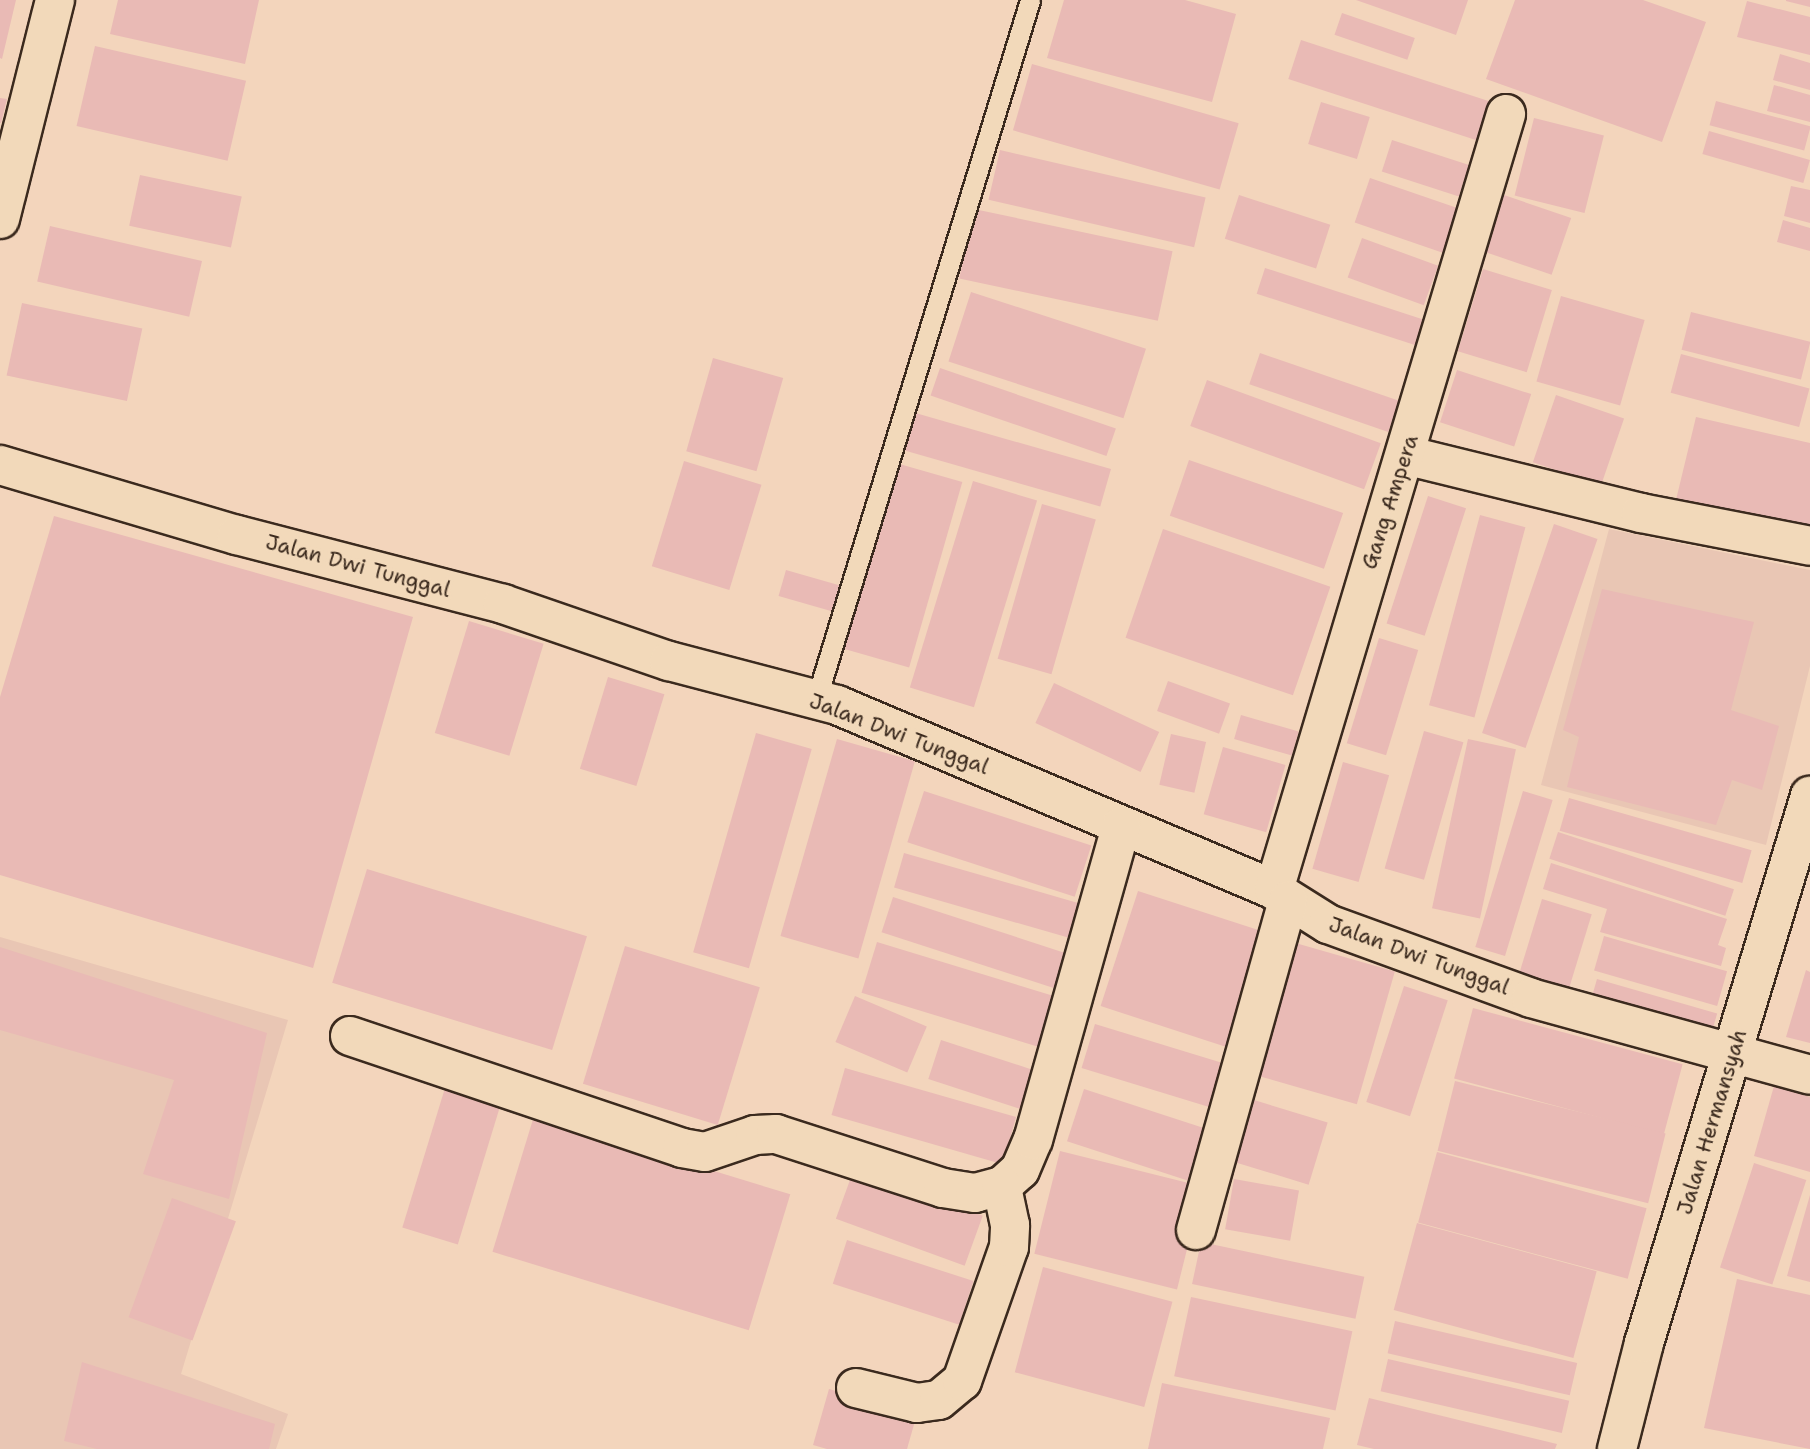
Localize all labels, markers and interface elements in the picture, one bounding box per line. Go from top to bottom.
street label: Gang Ampera [1356,432,1424,572]
street label: Jalan Dwi Tunggal [263,529,453,603]
street label: Jalan Dwi Tunggal [806,688,992,780]
street label: Jalan Dwi Tunggal [1325,912,1513,1000]
street label: Jalan Hermansyah [1672,1026,1752,1218]

